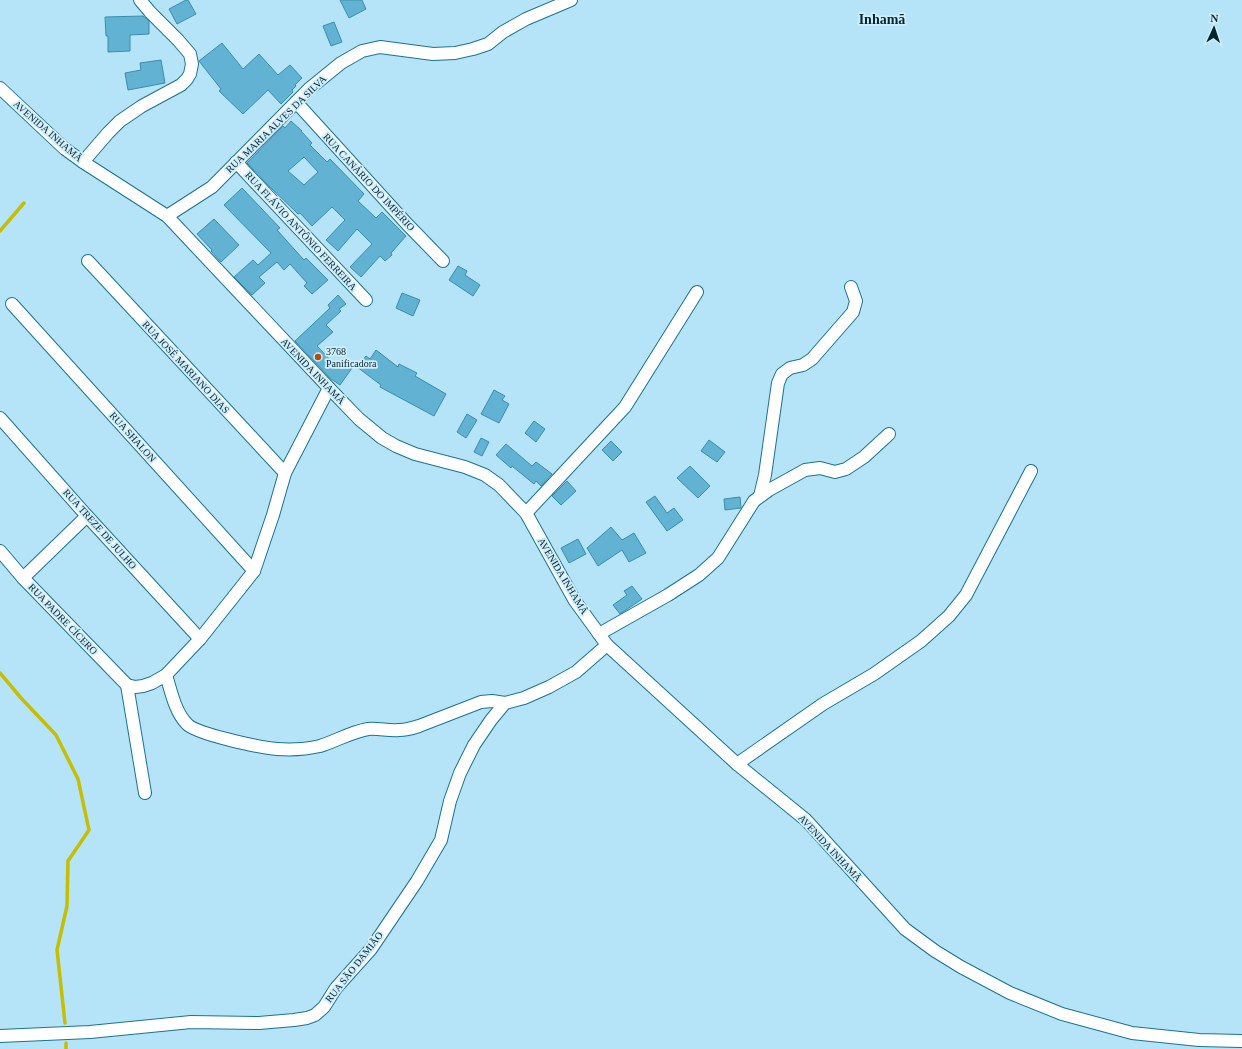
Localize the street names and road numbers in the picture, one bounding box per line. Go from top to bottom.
street label: RUA MARIA ALVES DA SILVA [224,73,329,175]
street label: AVENIDA INHAMÃ [11,98,85,164]
street label: RUA CANÁRIO DO IMPÉRIO [321,131,417,233]
street label: RUA FLÁVIO ANTÔNIO FERREIRA [243,169,359,293]
street label: RUA JOSÉ MARIANO DIAS [140,319,232,415]
street label: AVENIDA INHAMÃ [279,336,348,407]
street label: RUA SHALON [108,410,158,464]
street label: RUA TREZE DE JULHO [61,487,139,571]
street label: AVENIDA INHAMÃ [536,536,591,617]
street label: RUA PADRE CÍCERO [26,581,100,657]
street label: AVENIDA INHAMÃ [796,812,864,884]
street label: RUA SÃO DAMIÃO [323,929,385,1005]

